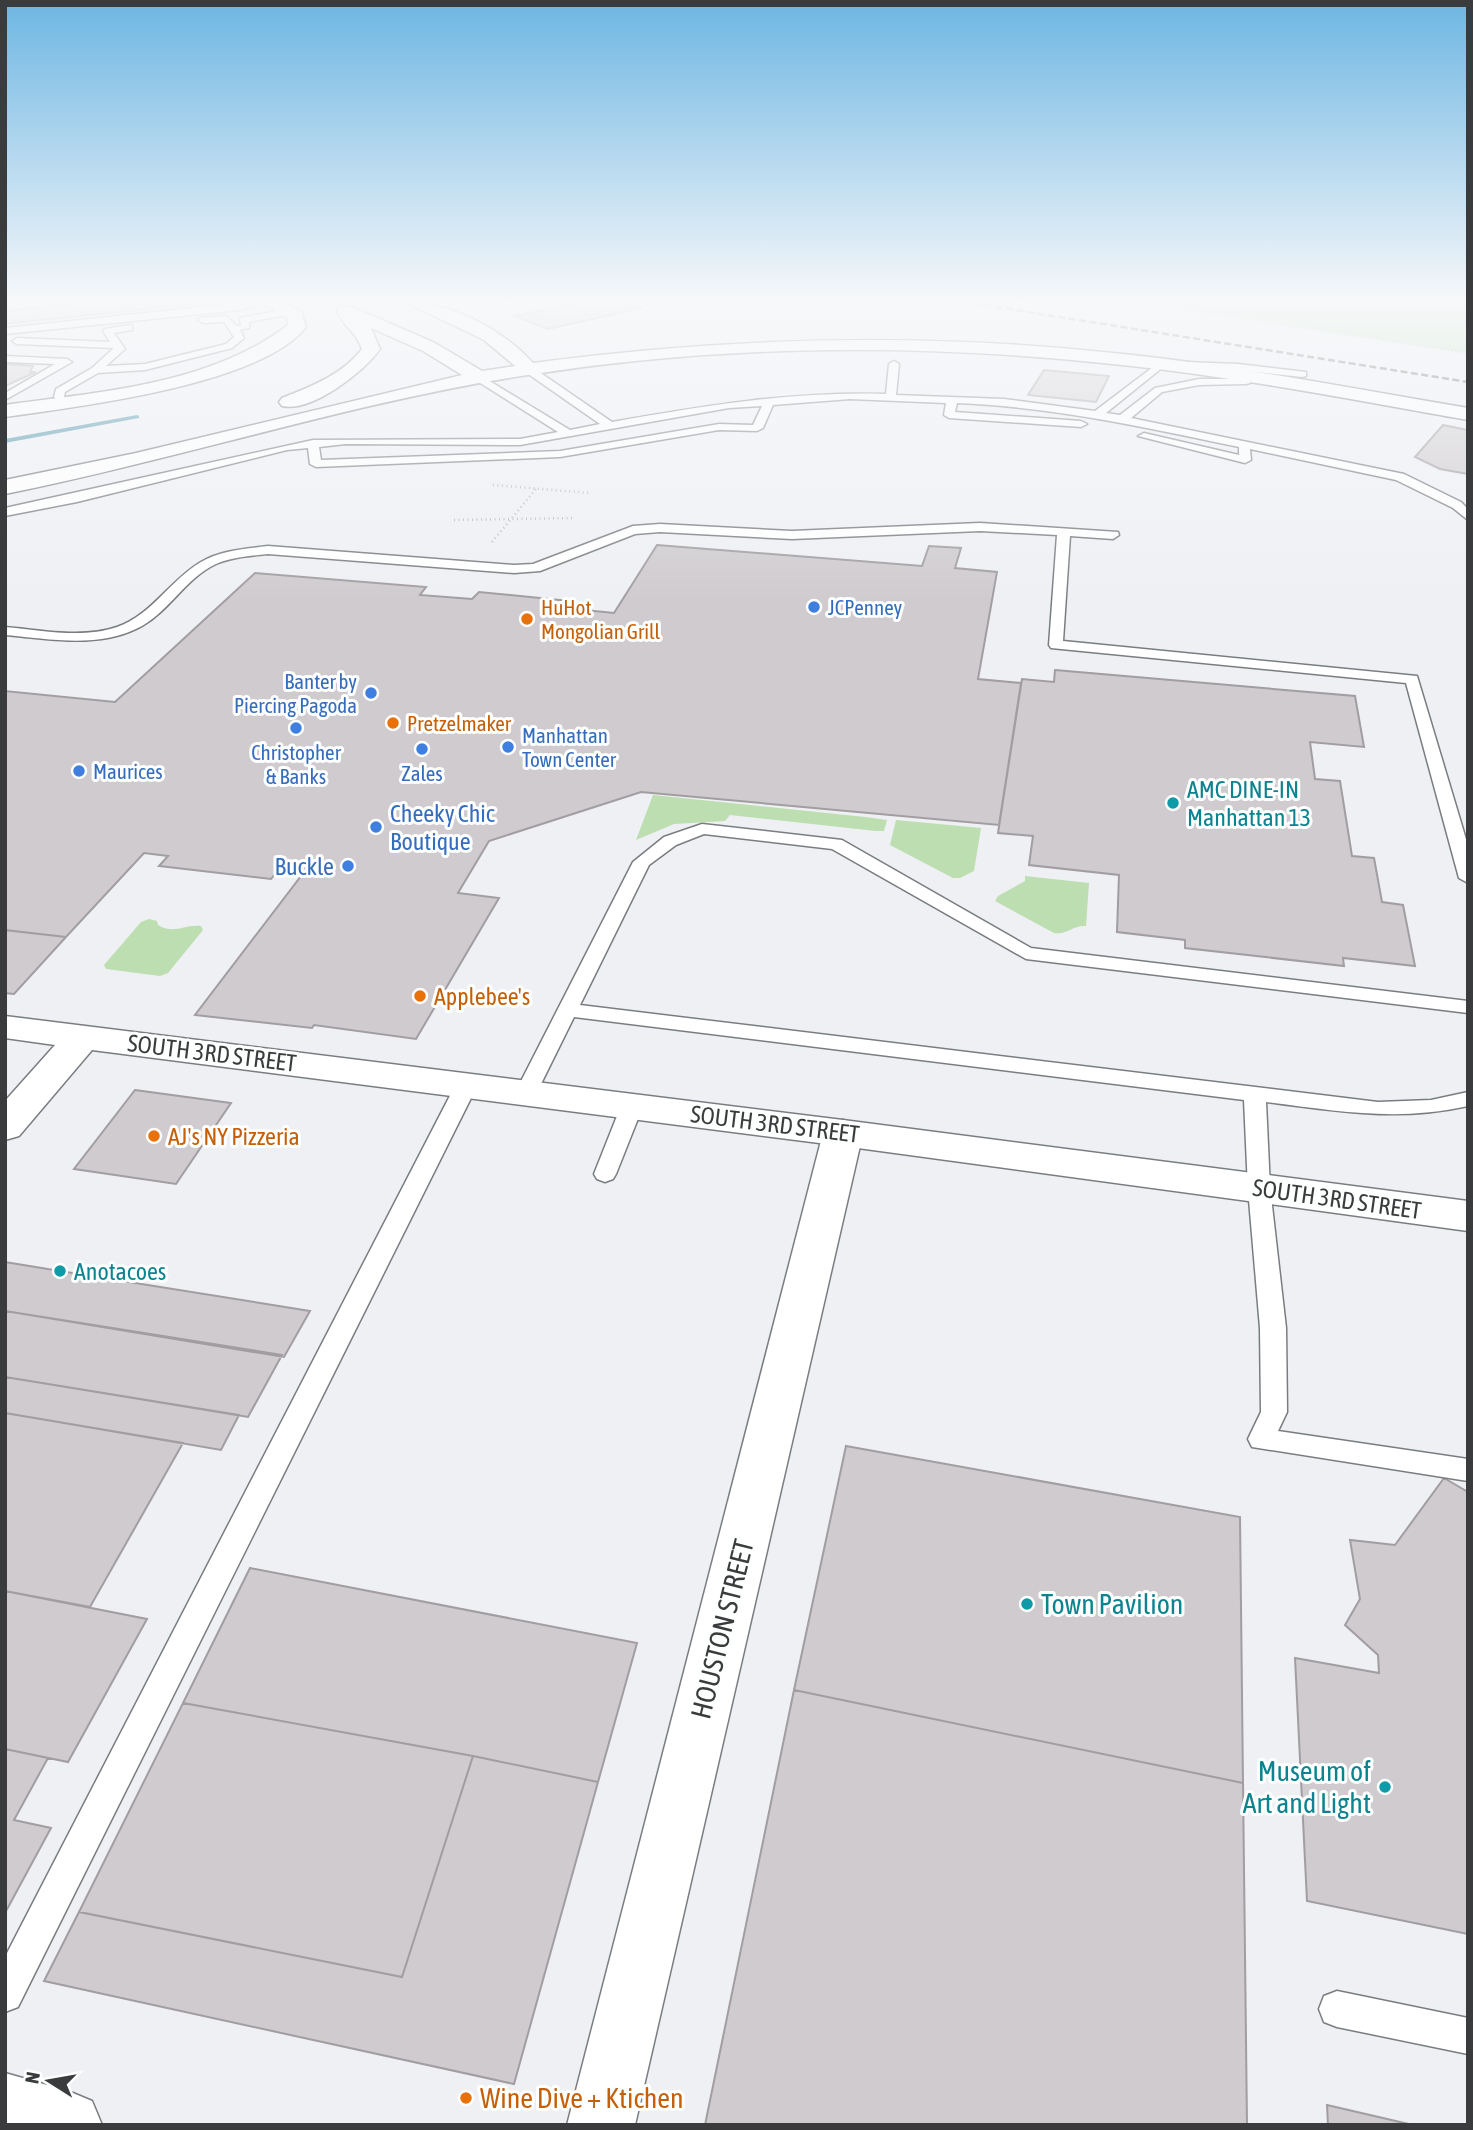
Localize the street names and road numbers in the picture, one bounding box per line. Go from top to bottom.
street label: SOUTH 3RD STREET [126,1029,298,1077]
street label: SOUTH 3RD STREET [689,1100,861,1148]
street label: SOUTH 3RD STREET [1251,1174,1423,1224]
street label: HOUSTON STREET [684,1536,760,1722]

